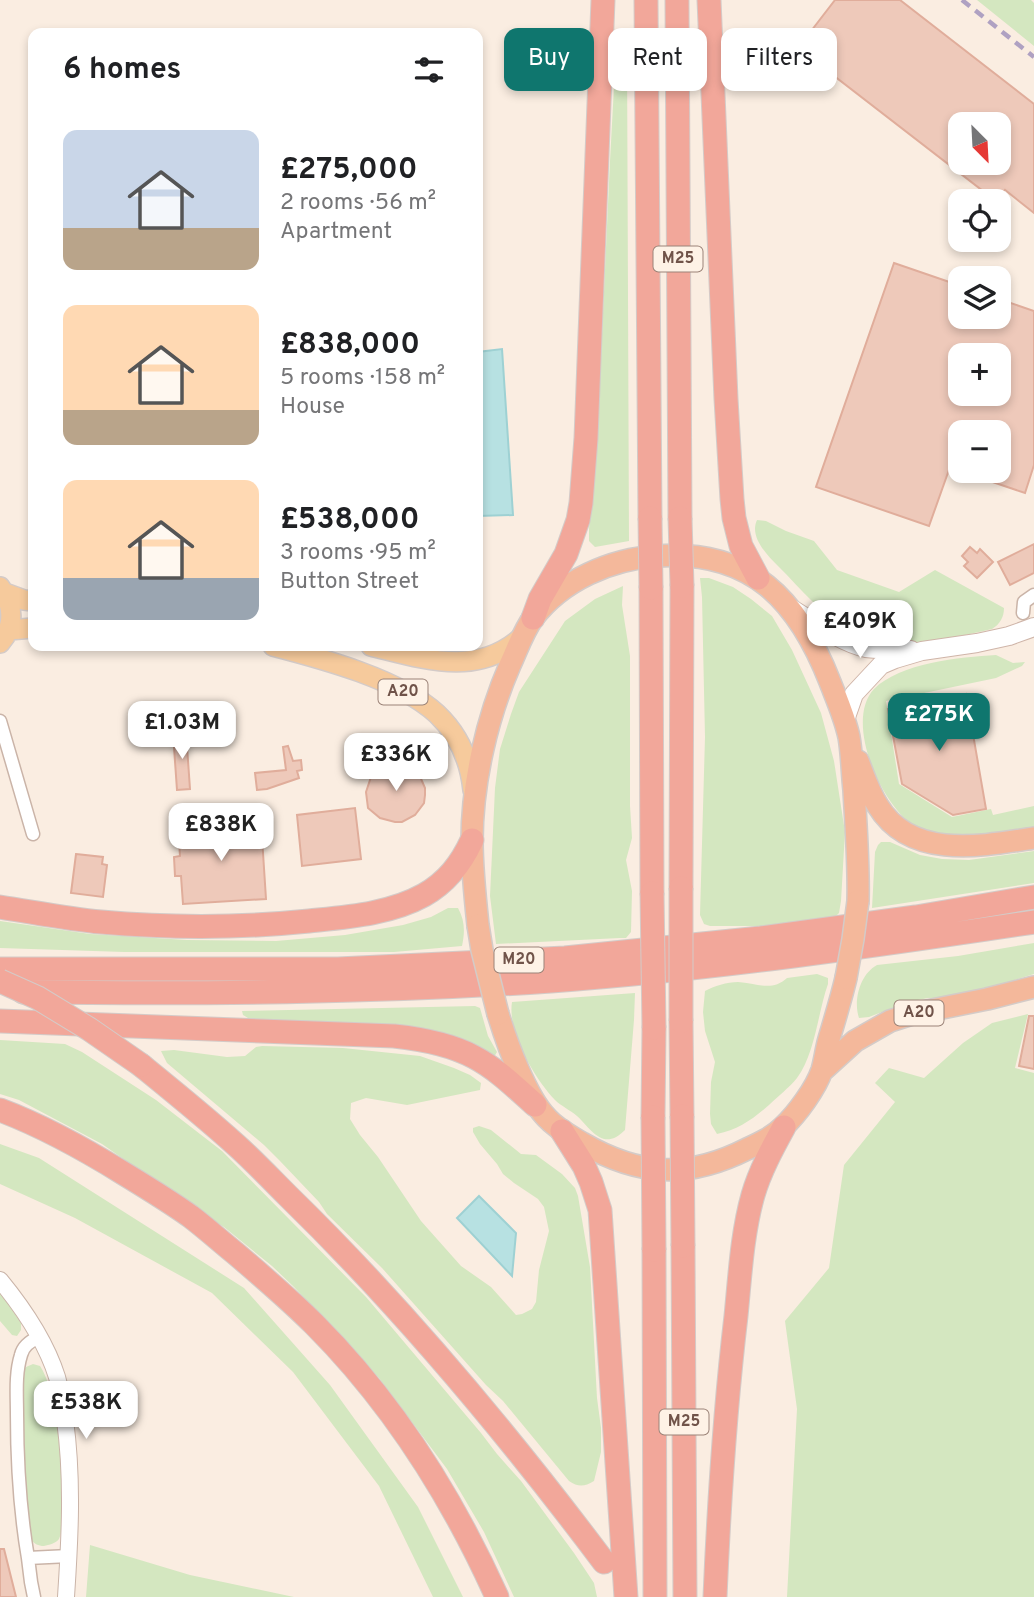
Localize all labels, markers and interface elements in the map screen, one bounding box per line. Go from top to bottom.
chip: Buy [504,28,594,91]
chip: Rent [608,28,707,91]
chip: Filters [721,28,837,91]
icon: filters [410,51,448,89]
text: 6 homes [63,52,181,89]
north arrow [948,112,1012,175]
map controls [948,112,1011,483]
text: £275,000 [280,152,417,189]
icon: home [119,158,203,242]
text: 2 rooms · 56 m² [280,189,436,218]
button: locate [948,189,1011,252]
text: Apartment [280,218,392,247]
road number: M25 [654,246,702,272]
button: layers [948,266,1011,329]
text: £838,000 [280,327,420,364]
icon: home [119,333,203,417]
button: + [948,343,1011,406]
text: 5 rooms · 158 m² [280,364,445,393]
text: House [280,393,345,422]
button: − [948,420,1011,483]
text: £538,000 [280,502,419,539]
icon: home [119,508,203,592]
text: 3 rooms · 95 m² [280,539,436,568]
text: Button Street [280,568,419,597]
pin: £409K [811,600,909,660]
text: £409K [823,608,897,637]
road number: A20 [378,680,428,705]
pin: £275K [890,694,988,753]
text: £275K [904,701,974,730]
pin: £1.03M [125,702,239,761]
text: £1.03M [144,709,220,738]
pin: £336K [347,734,445,793]
text: £336K [360,741,432,770]
pin: £838K [172,804,270,863]
text: £838K [185,811,257,840]
road number: M20 [494,948,544,972]
road number: A20 [894,1001,944,1026]
pin: £538K [37,1382,135,1441]
text: £538K [50,1389,122,1418]
road number: M25 [660,1410,708,1434]

